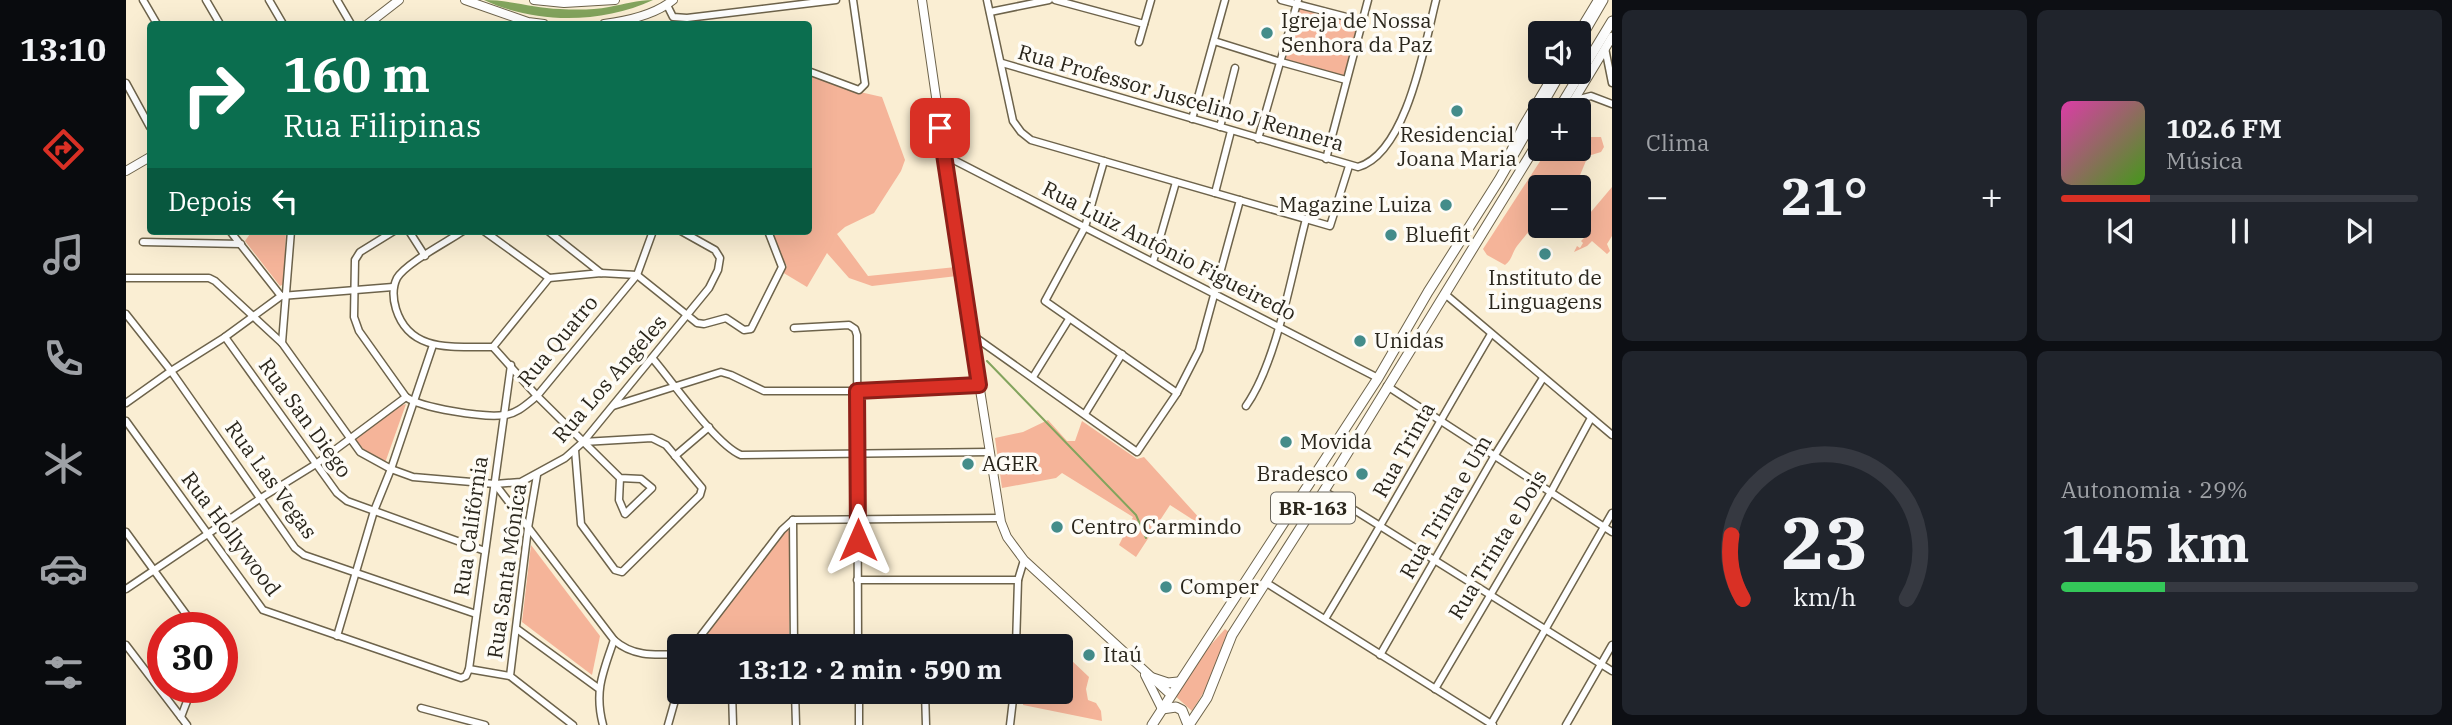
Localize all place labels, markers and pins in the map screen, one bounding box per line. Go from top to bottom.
place label: Igreja de Nossa Senhora da Paz [1281,6,1433,58]
marker: Igreja de Nossa Senhora da Paz [1259,25,1275,41]
pin [910,98,970,158]
marker: Residencial Joana Maria [1449,103,1465,119]
place label: Residencial Joana Maria [1397,120,1517,172]
place label: Magazine Luiza [1279,190,1432,218]
marker: Magazine Luiza [1438,197,1454,213]
place label: Bluefit [1405,220,1470,248]
marker: Bluefit [1383,227,1399,243]
marker: Instituto de Linguagens [1537,246,1553,262]
place label: Instituto de Linguagens [1488,263,1602,315]
place label: Unidas [1374,326,1444,354]
marker: Unidas [1352,333,1368,349]
place label: Movida [1300,427,1372,455]
marker: Movida [1278,434,1294,450]
place label: AGER [982,449,1039,477]
marker: AGER [960,456,976,472]
place label: Bradesco [1256,459,1348,487]
marker: Bradesco [1354,466,1370,482]
place label: Centro Carmindo [1071,512,1241,540]
marker: Centro Carmindo [1049,519,1065,535]
place label: Comper [1180,572,1260,600]
marker: Comper [1158,579,1174,595]
place label: Itaú [1103,640,1142,668]
marker: Itaú [1081,647,1097,663]

